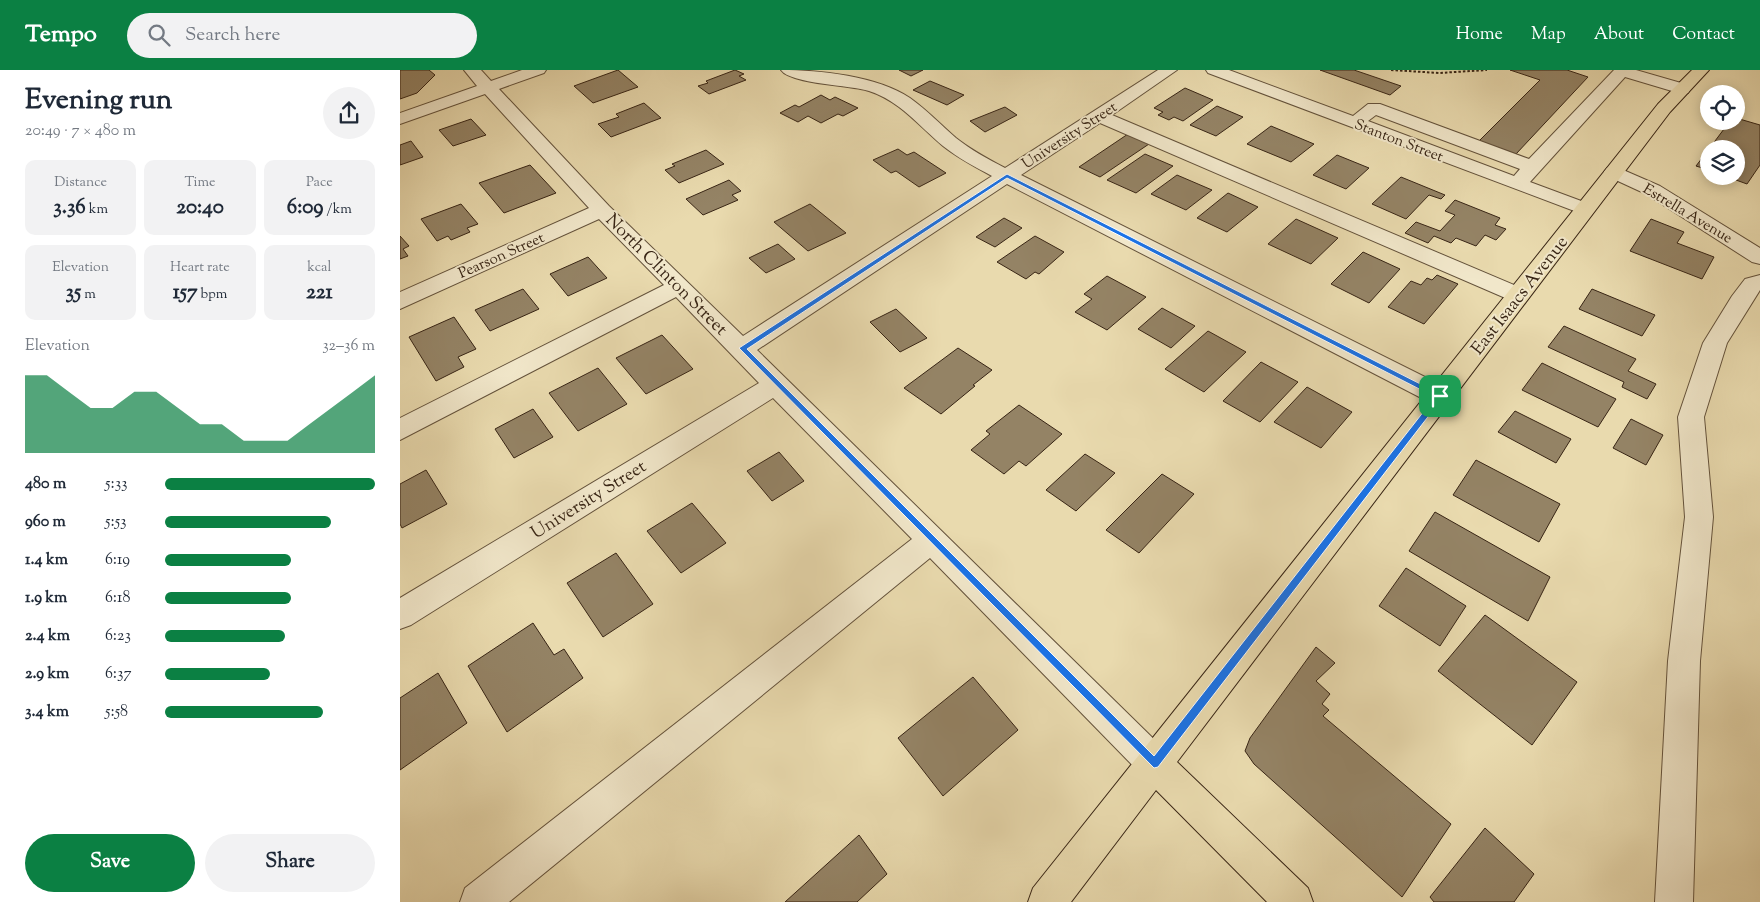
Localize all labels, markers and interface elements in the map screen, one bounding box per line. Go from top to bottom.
search box [127,13,477,58]
text: Tempo [25,18,97,52]
icon: search [145,21,173,49]
text: Search here [185,22,280,49]
text: Home [1456,22,1503,48]
text: Map [1531,22,1566,48]
text: About [1594,22,1644,48]
text: Contact [1672,22,1735,48]
text: Evening run [25,81,172,121]
map controls [1700,85,1745,185]
button: locate [1700,85,1745,130]
button: share [323,87,375,139]
street label: University Street [1018,98,1122,175]
street label: Stanton Street [1351,115,1446,168]
text: 20:49 · 7 × 480 m [25,120,136,143]
button: layers [1700,140,1745,185]
text: Distance [54,173,107,193]
text: Time [184,173,216,193]
text: Pace [306,173,333,193]
street label: Estrella Avenue [1638,179,1736,249]
text: 3.36 [53,193,86,223]
text: 20:40 [176,193,224,223]
text: 6:09 [287,193,324,223]
text: km [86,200,108,220]
text: /km [324,200,352,220]
street label: North Clinton Street [599,208,733,342]
street label: Pearson Street [455,228,548,285]
street label: East Isaacs Avenue [1466,231,1575,361]
text: Elevation [52,258,109,278]
text: Heart rate [170,258,230,278]
text: kcal [307,258,331,278]
text: 35 [66,278,81,308]
text: 157 [173,278,197,308]
text: 221 [306,278,333,308]
text: m [81,285,96,305]
text: bpm [197,285,227,305]
text: Elevation [25,335,90,358]
text: 32–36 m [322,335,375,358]
pin [1419,375,1461,417]
icon: arrive [1426,382,1454,410]
street label: University Street [526,455,652,547]
text: 480 m [25,473,66,496]
text: 5:33 [105,473,128,496]
text: 960 m [25,511,66,534]
text: 5:53 [105,511,127,534]
text: 1.4 km [25,549,68,572]
text: 6:19 [105,549,130,572]
text: 1.9 km [25,587,67,610]
text: 6:18 [105,587,130,610]
text: 2.4 km [25,625,70,648]
text: 6:23 [105,625,131,648]
text: 2.9 km [25,663,69,686]
text: 6:37 [105,663,131,686]
text: 3.4 km [25,701,69,724]
text: 5:58 [105,701,128,724]
button: Save [25,834,195,892]
button: Share [205,834,375,892]

